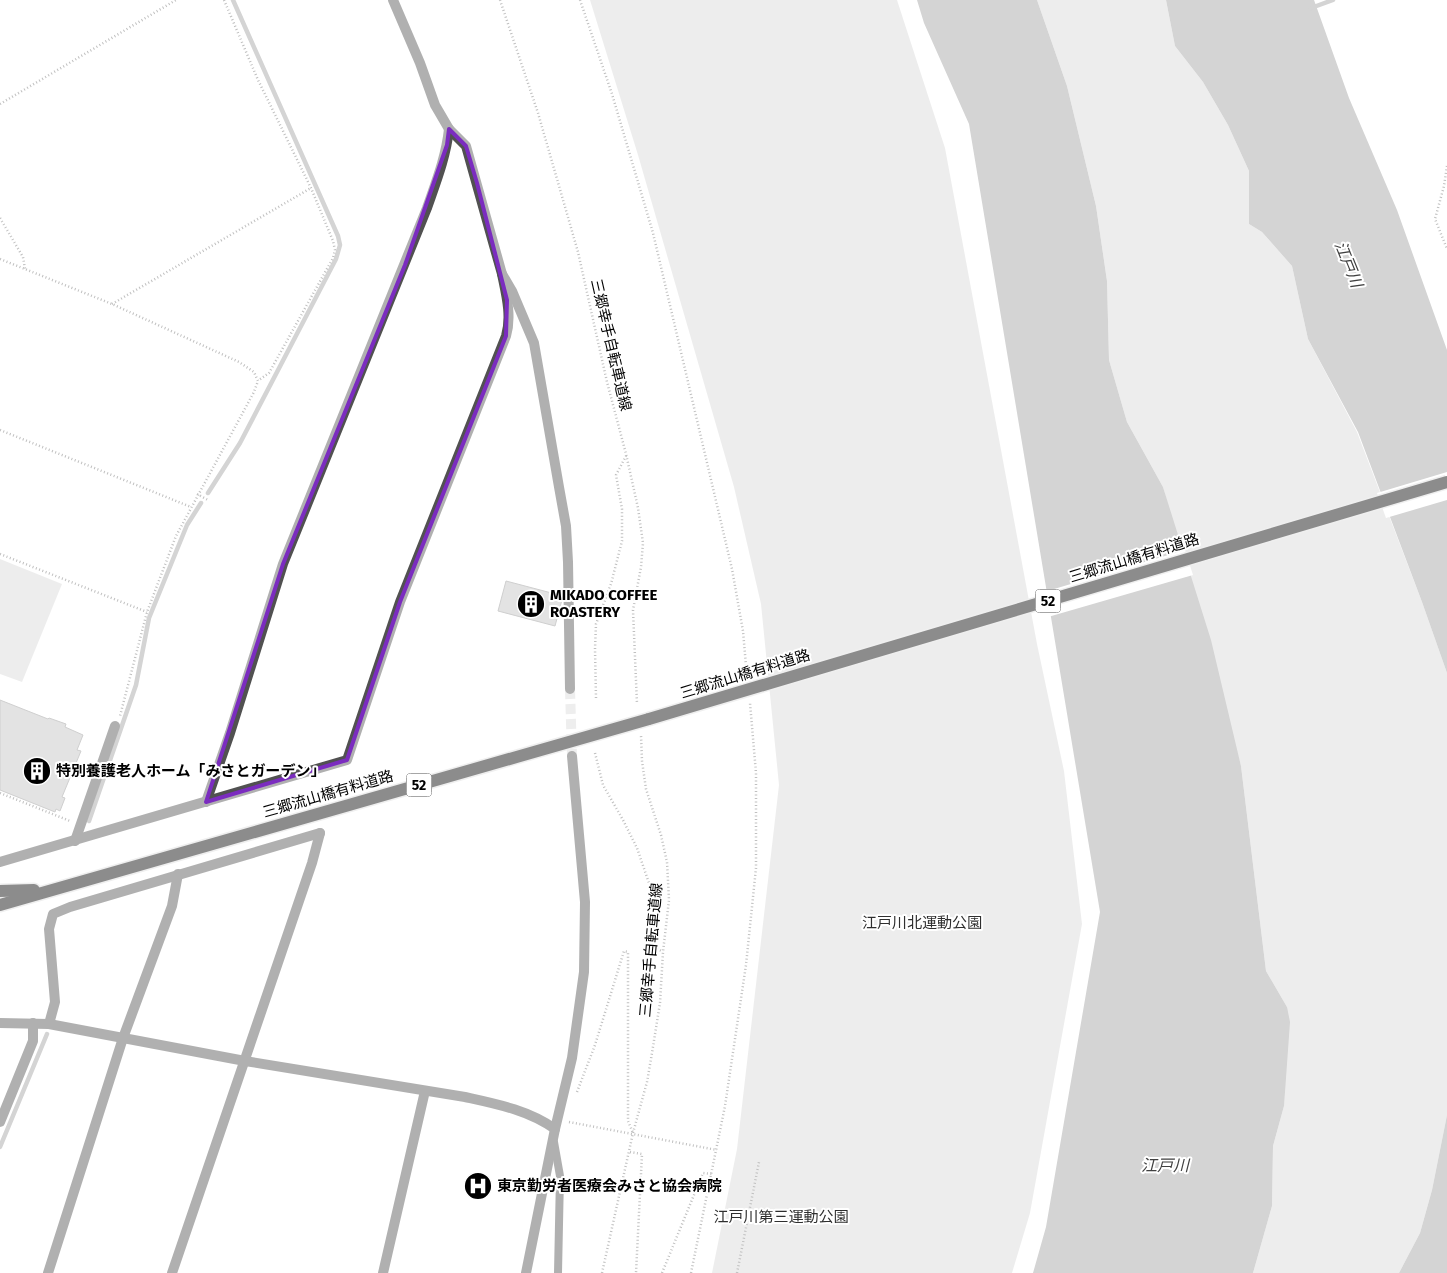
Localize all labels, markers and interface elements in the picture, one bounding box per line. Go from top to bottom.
water label: 江戸川 [1331,238,1367,292]
street label: 三郷幸手自転車道線 [587,277,635,413]
street label: 三郷流山橋有料道路 [1067,530,1201,586]
place label: MIKADO COFFEE ROASTERY [550,586,657,621]
building icon: MIKADO COFFEE ROASTERY [516,589,546,619]
road number: 52 [1036,590,1060,612]
street label: 三郷流山橋有料道路 [678,646,812,702]
building icon: 特別養護老人ホーム「みさとガーデン」 [22,756,52,786]
place label: 特別養護老人ホーム「みさとガーデン」 [56,762,326,780]
street label: 三郷流山橋有料道路 [261,767,395,821]
road number: 52 [406,774,432,796]
street label: 三郷幸手自転車道線 [636,882,666,1018]
park label: 江戸川北運動公園 [862,914,982,932]
water label: 江戸川 [1141,1156,1191,1175]
hospital icon: 東京勤労者医療会みさと協会病院 [463,1171,493,1201]
place label: 東京勤労者医療会みさと協会病院 [497,1177,722,1195]
park label: 江戸川第三運動公園 [713,1208,849,1226]

